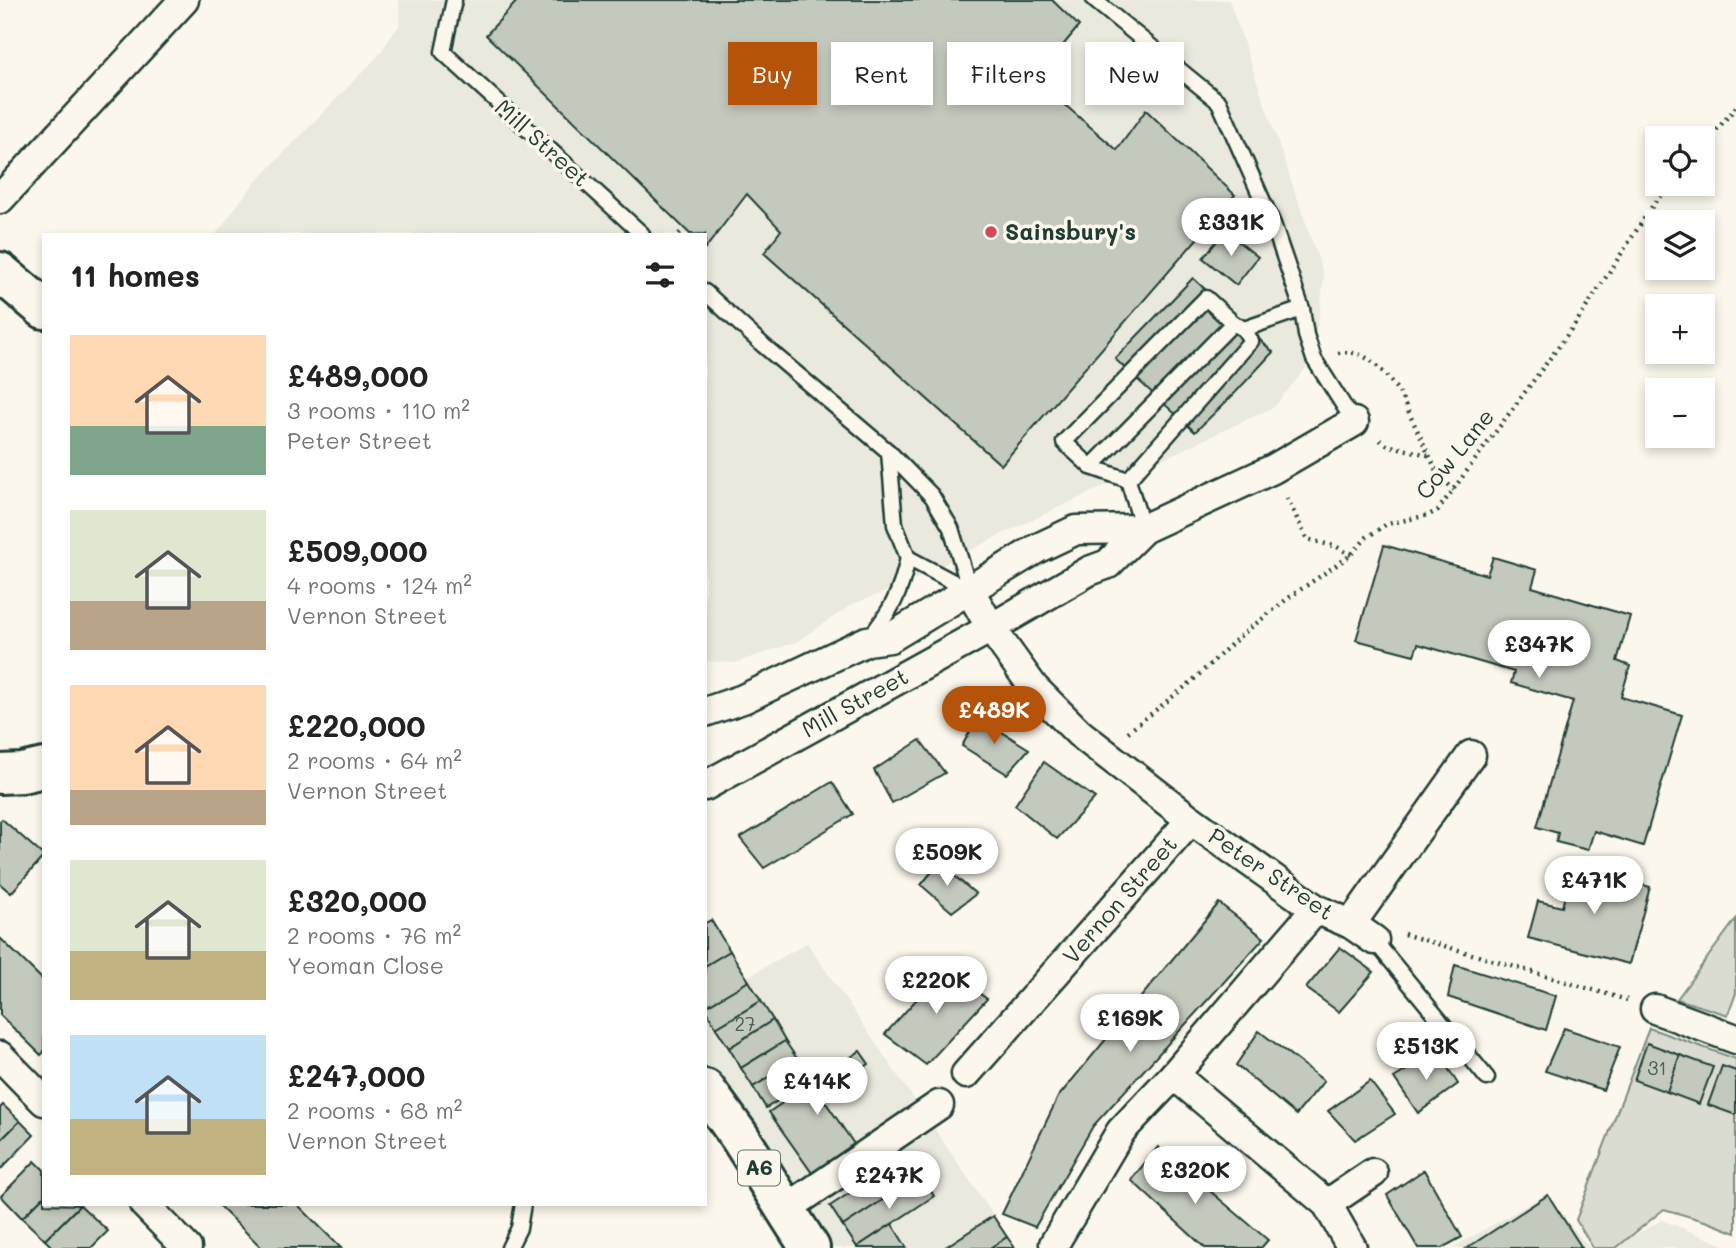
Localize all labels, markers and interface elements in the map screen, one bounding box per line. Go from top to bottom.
chip: Buy [728,42,817,105]
chip: Rent [831,42,933,105]
chip: Filters [947,42,1071,105]
chip: New [1085,42,1184,105]
street label: Mill Street [489,92,596,193]
map controls [1645,126,1715,448]
button: locate [1645,126,1715,196]
pin: £331K [1182,198,1280,258]
text: £331K [1197,206,1265,236]
button: layers [1645,210,1715,280]
place label: Sainsbury's [1005,216,1136,246]
marker: Sainsbury's [983,224,999,240]
text: 11 homes [70,255,200,295]
icon: filters [641,256,679,294]
button: + [1645,294,1715,364]
text: £489,000 [287,355,428,395]
icon: home [126,363,210,447]
button: − [1645,378,1715,448]
text: 3 rooms · 110 m² [287,395,470,425]
street label: Cow Lane [1408,402,1500,505]
text: Peter Street [287,425,432,455]
text: £509,000 [287,530,428,570]
icon: home [126,538,210,622]
text: 4 rooms · 124 m² [287,570,472,600]
text: Vernon Street [287,600,447,630]
pin: £347K [1490,620,1588,680]
text: £347K [1504,628,1574,658]
street label: Mill Street [796,661,913,744]
pin: £489K [945,686,1043,746]
text: £489K [958,694,1030,724]
text: £220,000 [287,705,426,745]
icon: home [126,713,210,797]
text: 2 rooms · 64 m² [287,745,462,775]
text: Vernon Street [287,775,447,805]
street label: Peter Street [1203,820,1340,926]
pin: £509K [898,828,996,888]
street label: Vernon Street [1055,829,1183,970]
text: £509K [911,836,983,866]
pin: £471K [1545,856,1643,916]
text: £471K [1560,864,1628,894]
text: £320,000 [287,880,427,920]
icon: home [126,888,210,972]
text: 2 rooms · 76 m² [287,920,461,950]
text: Yeoman Close [287,950,444,980]
pin: £220K [887,956,985,1016]
text: £220K [901,964,971,994]
pin: £169K [1081,995,1179,1054]
text: £169K [1096,1002,1164,1032]
house number: 27 [734,1011,756,1036]
pin: £513K [1377,1023,1475,1082]
text: £513K [1393,1030,1459,1060]
text: £247,000 [287,1055,425,1095]
house number: 31 [1647,1055,1667,1080]
pin: £414K [768,1058,866,1117]
icon: home [126,1063,210,1147]
text: £414K [783,1065,851,1095]
text: 2 rooms · 68 m² [287,1095,462,1125]
text: Vernon Street [287,1125,447,1155]
pin: £320K [1146,1146,1244,1206]
road number: A6 [738,1150,780,1186]
pin: £247K [840,1152,938,1211]
text: £320K [1160,1154,1230,1184]
text: £247K [854,1159,924,1189]

